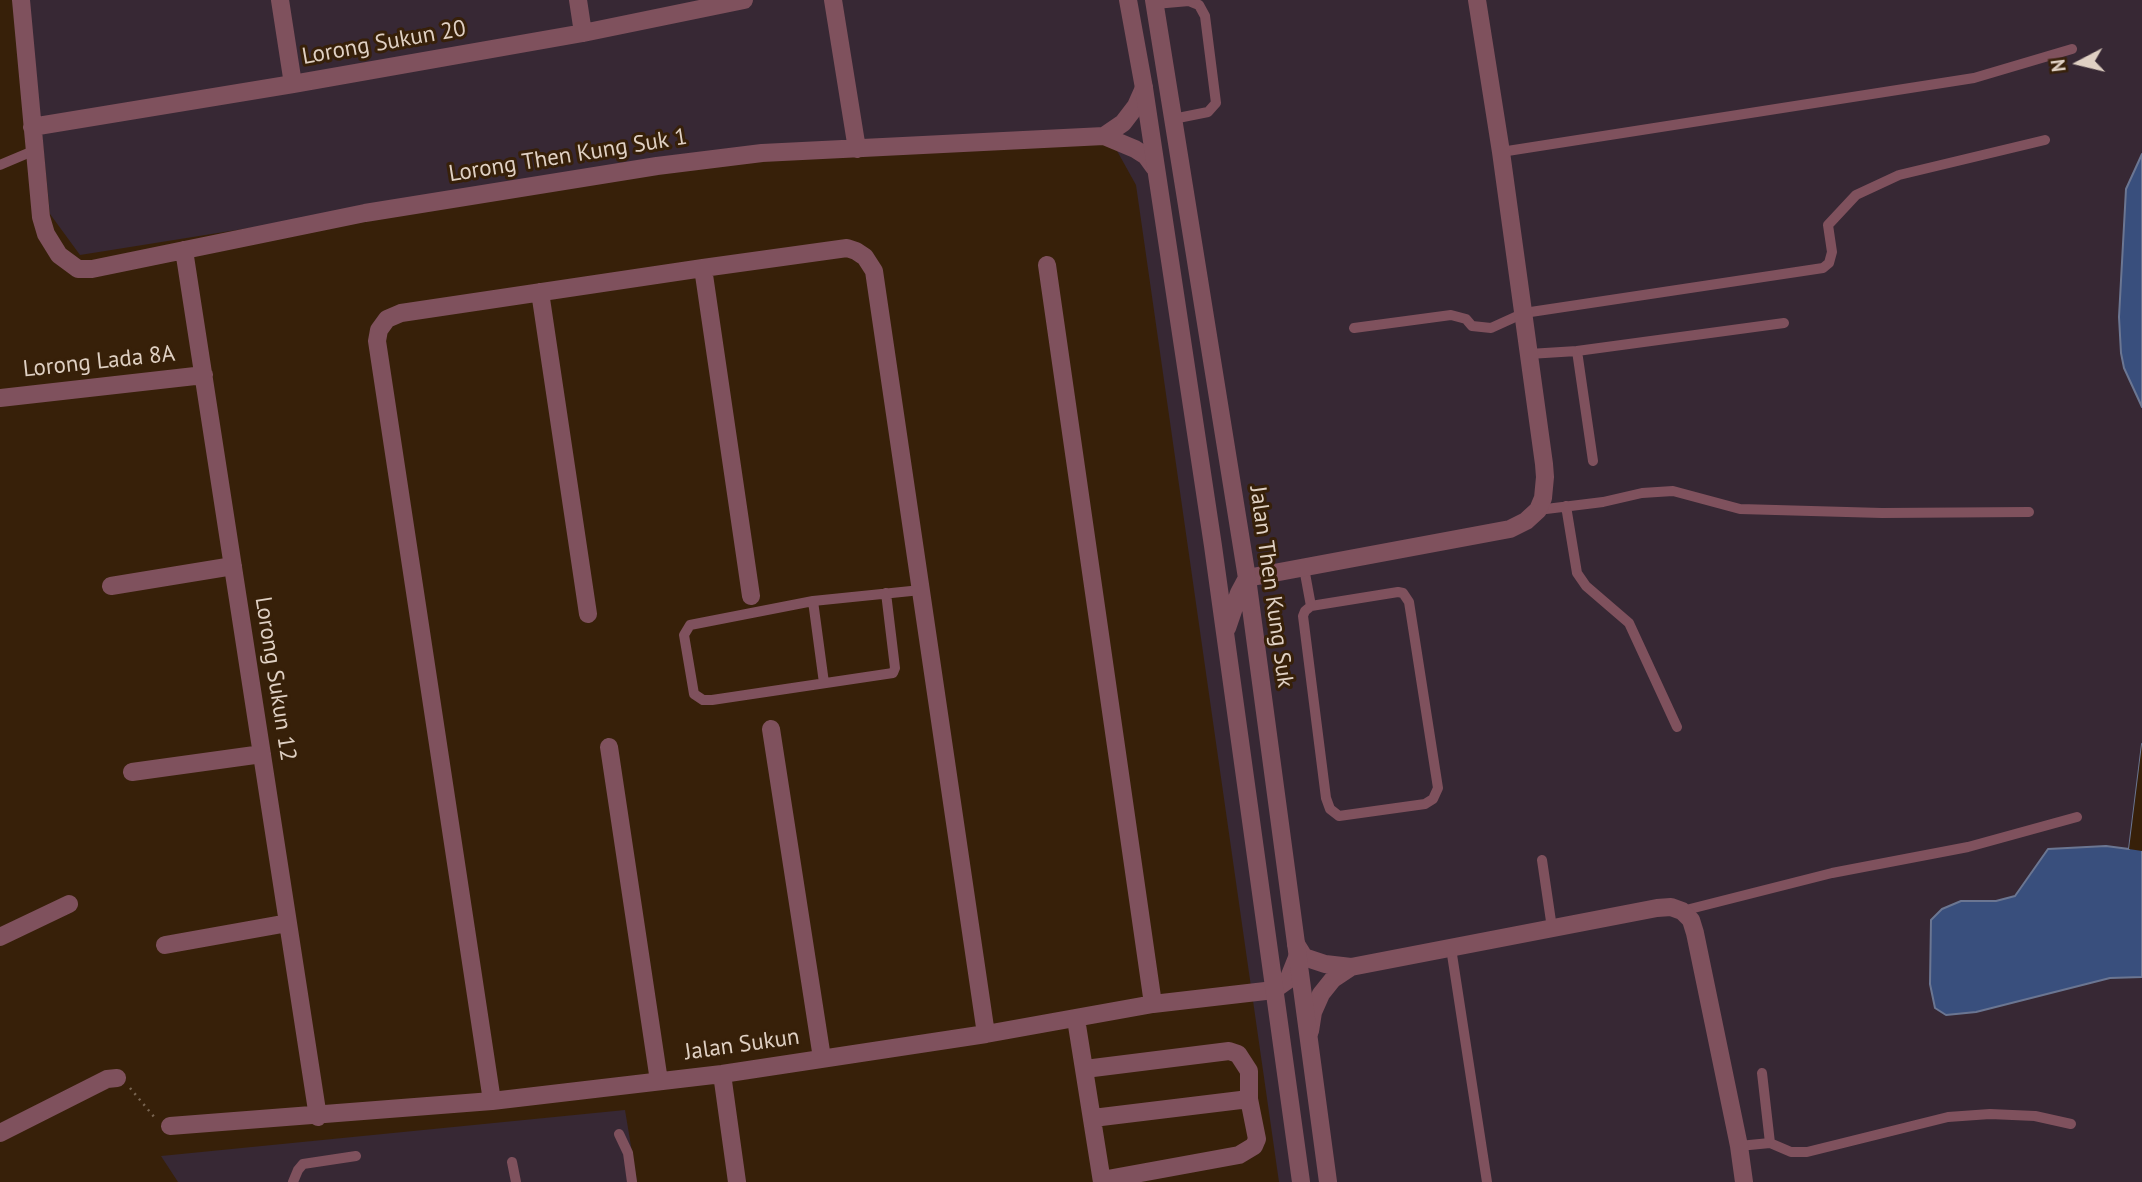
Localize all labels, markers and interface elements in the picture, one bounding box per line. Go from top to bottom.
street label: Lorong Sukun 20 [300,15,468,71]
north arrow [2044,28,2114,98]
text: N [2045,58,2071,73]
street label: Lorong Then Kung Suk 1 [447,124,689,188]
street label: Lorong Lada 8A [22,340,176,384]
street label: Jalan Then Kung Suk [1243,484,1299,690]
street label: Lorong Sukun 12 [248,595,302,763]
street label: Jalan Sukun [683,1023,801,1067]

